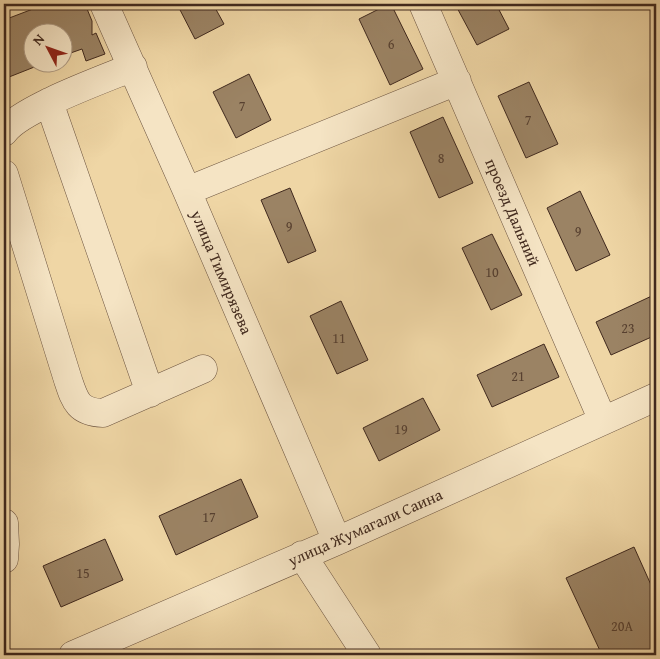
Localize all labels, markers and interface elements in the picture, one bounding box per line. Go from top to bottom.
north arrow [22,22,72,72]
text: N [28,29,49,50]
house number: 6 [388,34,395,54]
house number: 7 [239,96,246,116]
house number: 7 [525,110,532,130]
house number: 8 [438,148,445,168]
street label: проезд Дальний [479,154,547,270]
street label: улица Тимирязева [185,205,259,338]
house number: 9 [286,216,293,236]
house number: 9 [575,221,582,241]
house number: 10 [485,262,499,282]
house number: 23 [621,318,635,338]
house number: 11 [332,328,346,348]
house number: 21 [511,366,525,386]
house number: 19 [394,419,408,439]
street label: улица Жумагали Саина [283,482,447,572]
house number: 17 [202,507,216,527]
house number: 15 [76,563,90,583]
house number: 20А [611,616,633,636]

